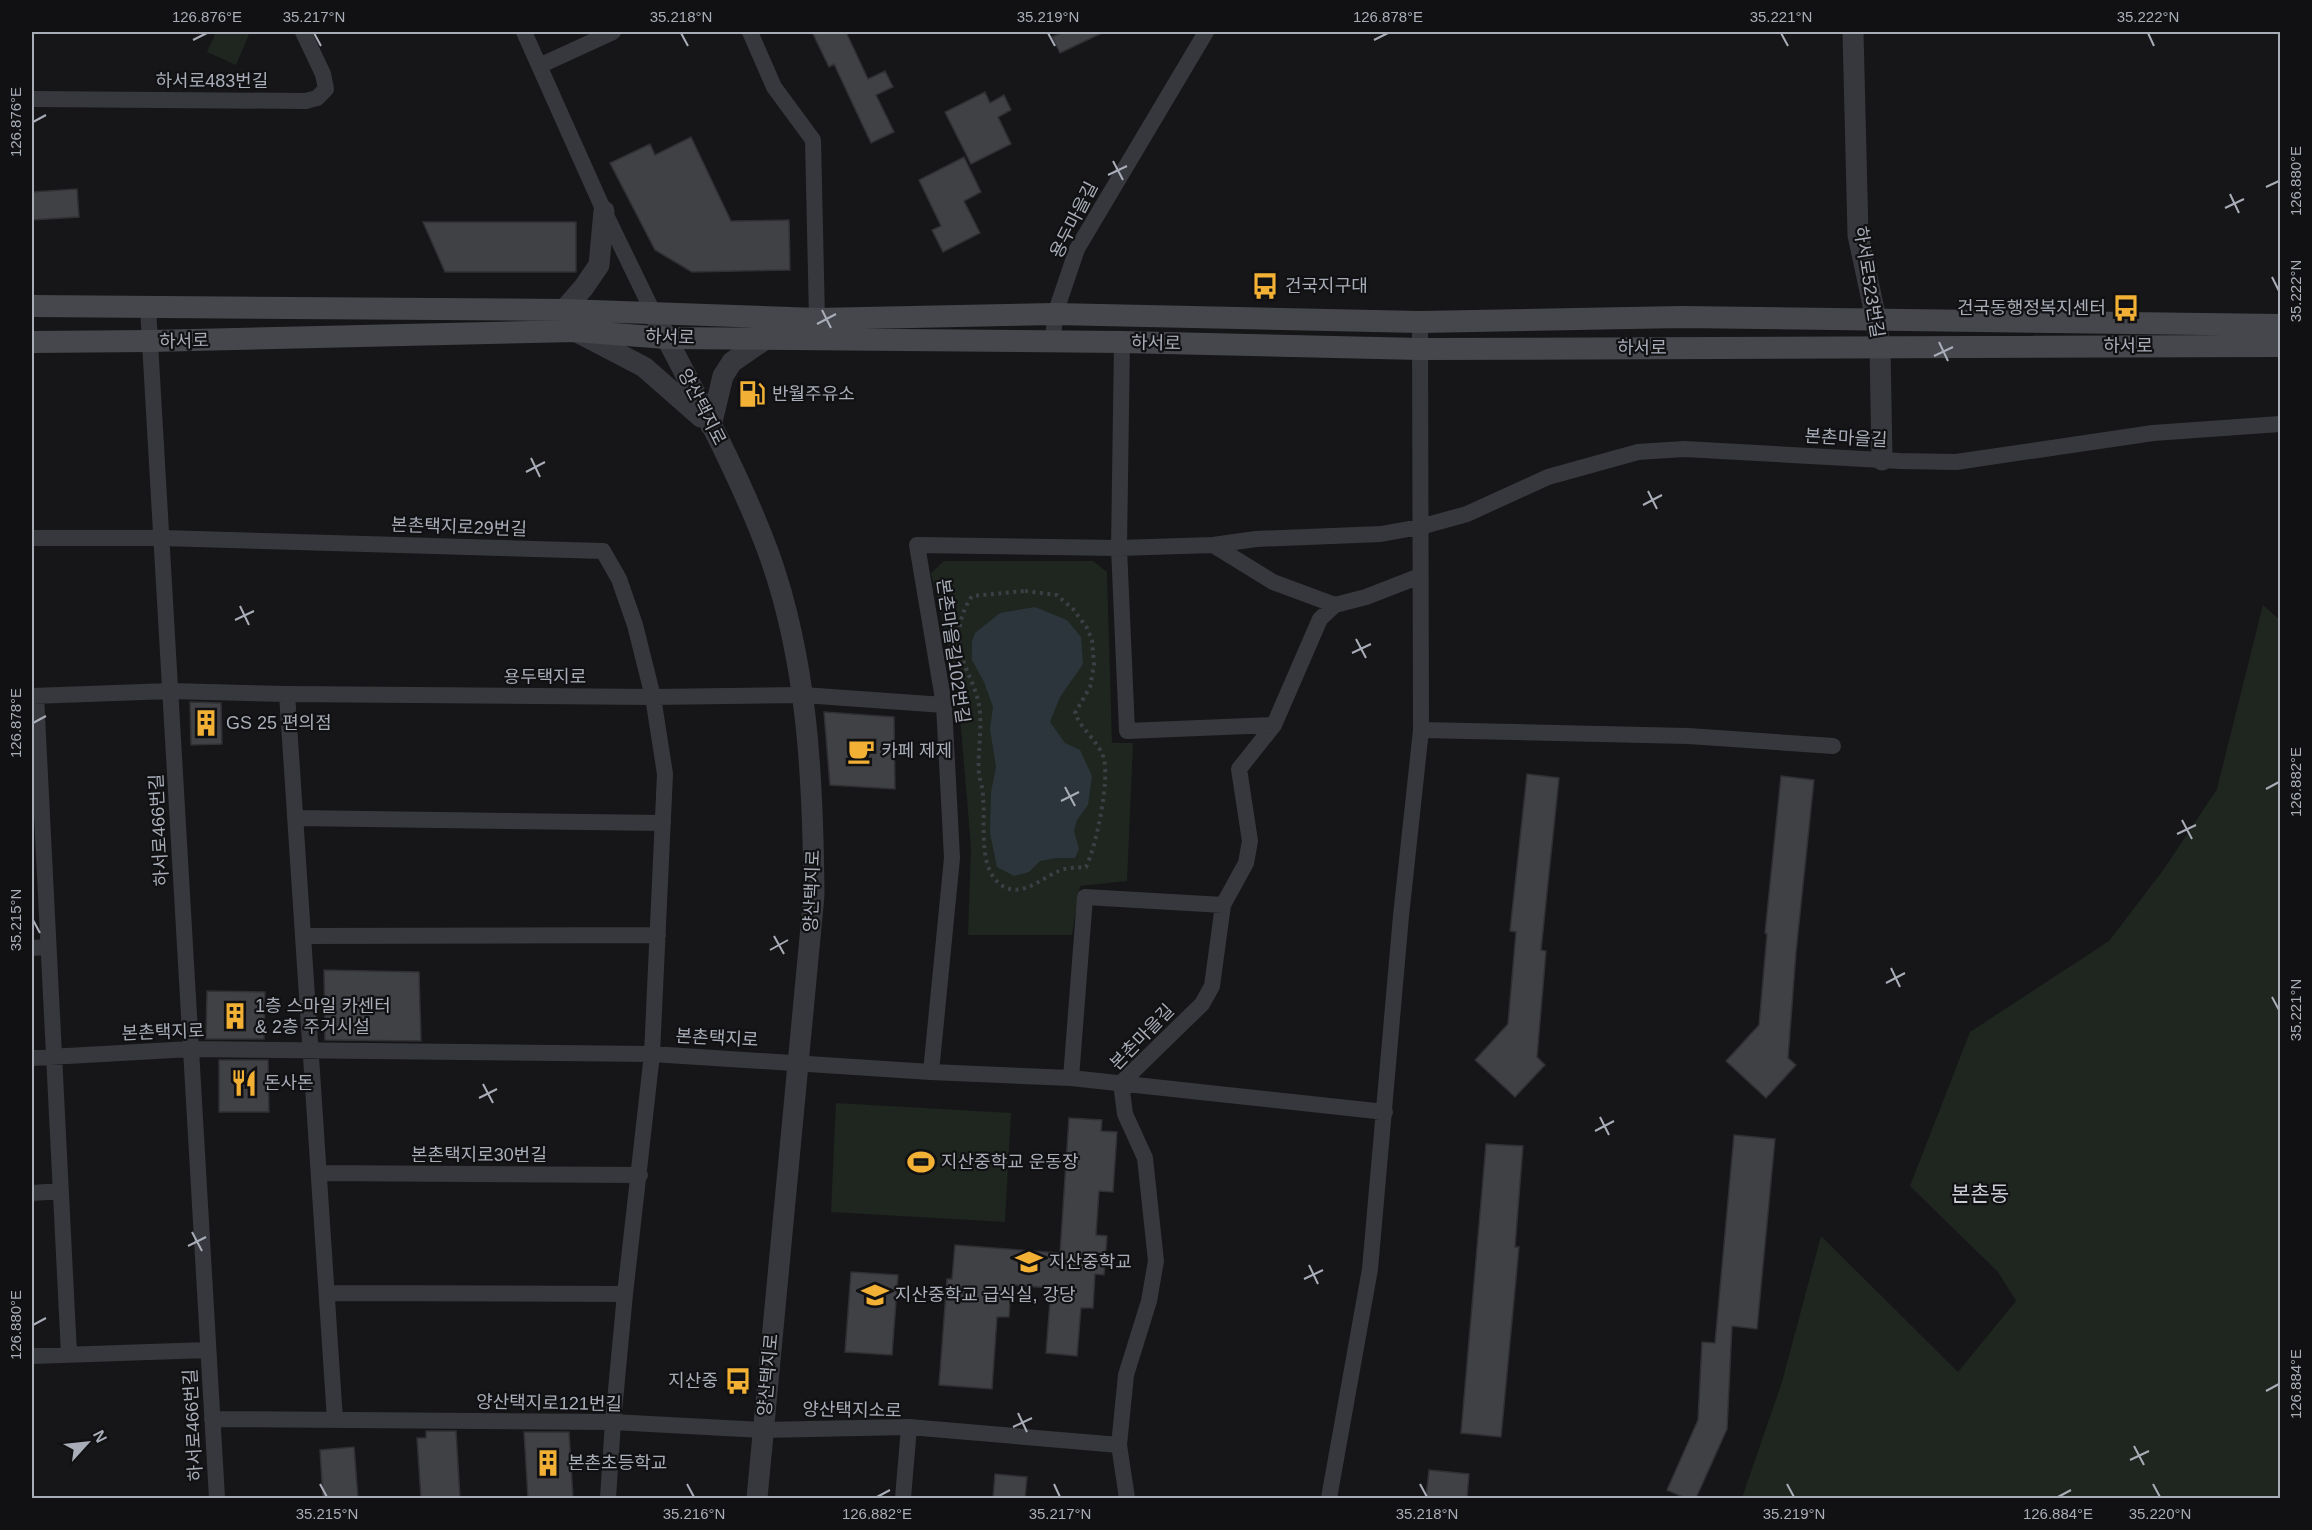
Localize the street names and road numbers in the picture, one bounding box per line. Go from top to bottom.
street label: 하서로483번길 [156,71,268,91]
street label: 용두마을길 [1046,179,1102,261]
street label: 하서로523번길 [1850,225,1888,339]
street label: 하서로 [645,326,695,348]
street label: 하서로 [159,331,209,351]
street label: 하서로 [1131,333,1181,353]
street label: 하서로 [2103,336,2153,356]
street label: 하서로 [1617,338,1667,358]
street label: 양산택지로 [674,366,730,448]
street label: 본촌마을길 [1804,426,1888,450]
street label: 본촌택지로29번길 [391,515,527,539]
street label: 본촌마을길102번길 [933,577,973,725]
street label: 용두택지로 [504,667,586,687]
street label: 하서로466번길 [146,773,172,887]
street label: 양산택지로 [801,849,823,933]
street label: 본촌마을길 [1106,1000,1178,1074]
street label: 본촌택지로 [121,1021,205,1043]
street label: 본촌택지로 [675,1026,759,1050]
street label: 본촌택지로30번길 [411,1145,547,1165]
street label: 양산택지로 [754,1333,782,1417]
street label: 하서로466번길 [180,1368,206,1482]
street label: 양산택지로121번길 [476,1392,622,1414]
street label: 양산택지소로 [802,1399,902,1421]

